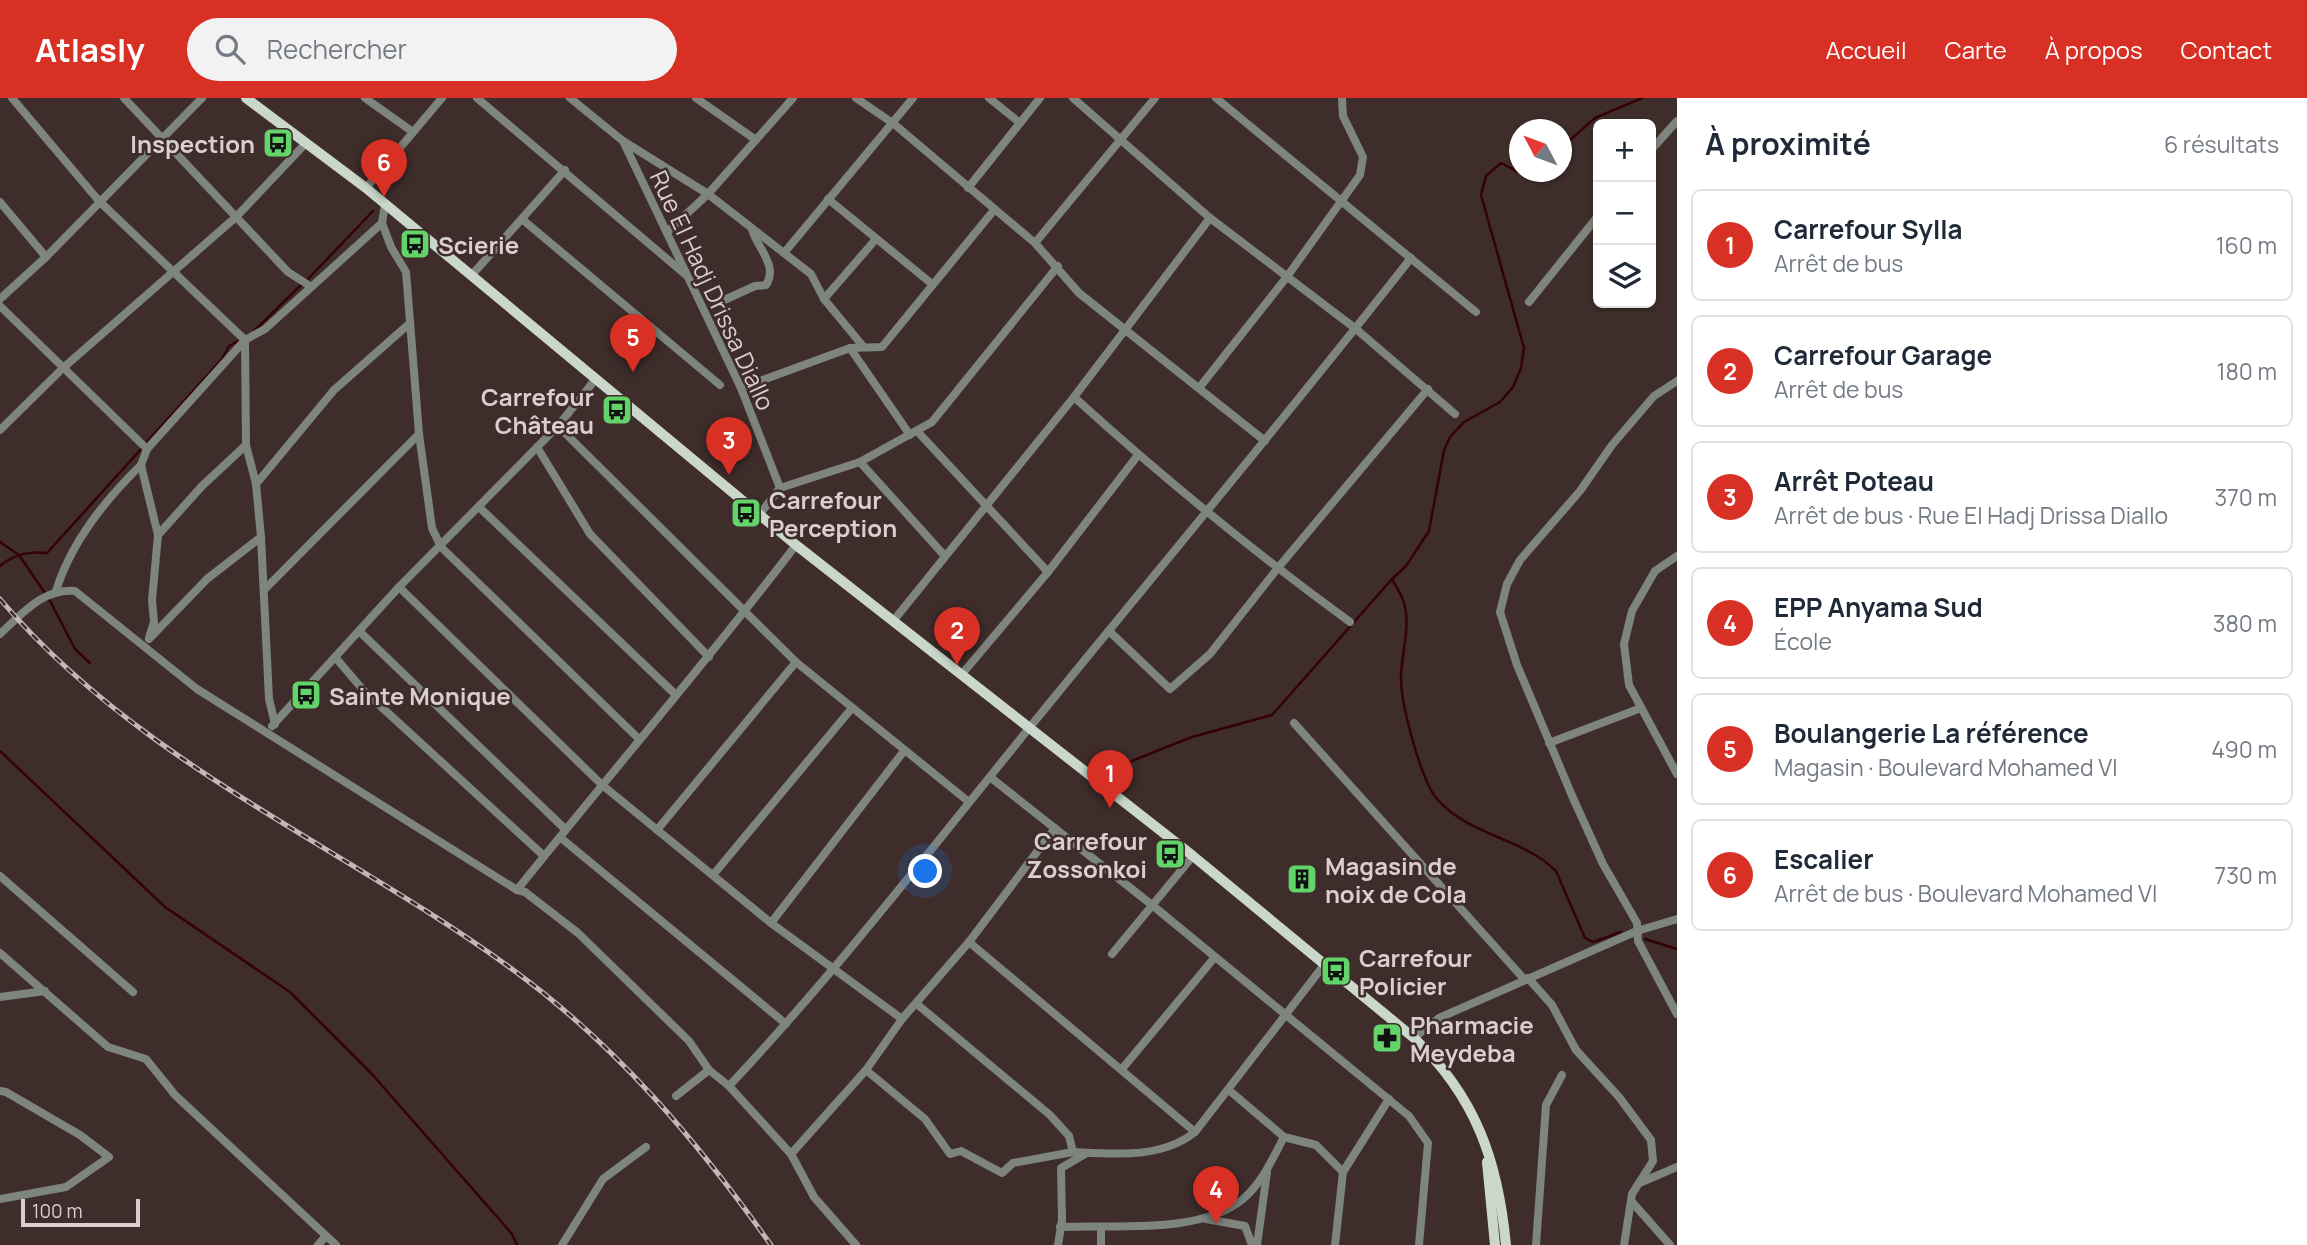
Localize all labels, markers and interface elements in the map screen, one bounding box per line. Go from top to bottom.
search box [187,18,677,81]
text: Atlasly [35,27,145,72]
icon: search [211,30,249,68]
text: Rechercher [267,31,407,67]
text: Accueil [1826,33,1906,66]
text: Carte [1944,33,2007,66]
text: À propos [2045,33,2143,66]
text: Contact [2181,33,2272,66]
north arrow [1509,119,1572,182]
map controls [1593,119,1656,308]
button: + [1593,119,1656,182]
text: À proximité [1705,123,1871,164]
bus stop icon: Inspection [261,126,295,160]
place label: Inspection [130,127,255,160]
text: 6 résultats [2164,128,2279,160]
pin: 6 [361,139,407,197]
street label: Rue El Hadj Drissa Diallo [643,165,783,415]
button: − [1593,182,1656,245]
text: Carrefour Sylla [1774,211,1962,247]
bus stop icon: Scierie [398,227,432,261]
place label: Scierie [438,228,519,261]
text: 1 [1725,229,1735,261]
text: 160 m [2216,229,2277,261]
button: layers [1593,245,1656,308]
text: Arrêt de bus [1774,247,1903,279]
pin: 5 [610,314,656,372]
text: Carrefour Garage [1774,337,1992,373]
text: 2 [1723,355,1737,387]
text: 180 m [2217,355,2277,387]
text: Arrêt de bus [1774,373,1903,405]
place label: Carrefour Château [481,380,594,441]
bus stop icon: Carrefour Château [600,393,634,427]
pin: 3 [706,417,752,475]
text: Arrêt Poteau [1774,463,1934,499]
text: 3 [1723,481,1737,513]
text: 370 m [2215,481,2277,513]
place label: Carrefour Perception [769,483,897,544]
bus stop icon: Carrefour Perception [729,496,763,530]
text: Arrêt de bus · Rue El Hadj Drissa Diallo [1774,499,2168,531]
text: EPP Anyama Sud [1774,589,1983,625]
pin: 2 [934,607,980,665]
text: 4 [1723,607,1737,639]
text: 380 m [2213,607,2277,639]
text: École [1774,625,1832,657]
bus stop icon: Sainte Monique [289,678,323,712]
place label: Sainte Monique [329,679,511,712]
text: Boulangerie La référence [1774,715,2089,751]
text: 5 [1723,733,1737,765]
text: 490 m [2211,733,2277,765]
pin: 1 [1087,750,1133,808]
text: Magasin · Boulevard Mohamed VI [1774,751,2118,783]
place label: Carrefour Zossonkoi [1026,824,1147,885]
bus stop icon: Carrefour Zossonkoi [1153,837,1187,871]
text: Escalier [1774,841,1874,877]
place label: Magasin de noix de Cola [1325,849,1467,910]
your location [908,854,942,888]
text: 6 [1723,859,1737,891]
text: 730 m [2215,859,2277,891]
building icon: Magasin de noix de Cola [1285,862,1319,896]
text: Arrêt de bus · Boulevard Mohamed VI [1774,877,2157,909]
place label: Carrefour Policier [1359,941,1472,1002]
bus stop icon: Carrefour Policier [1319,954,1353,988]
place label: Pharmacie Meydeba [1410,1008,1534,1069]
pharmacy icon: Pharmacie Meydeba [1370,1021,1404,1055]
pin: 4 [1193,1166,1239,1224]
scale bar [21,1196,140,1228]
text: 100 m [32,1198,83,1224]

